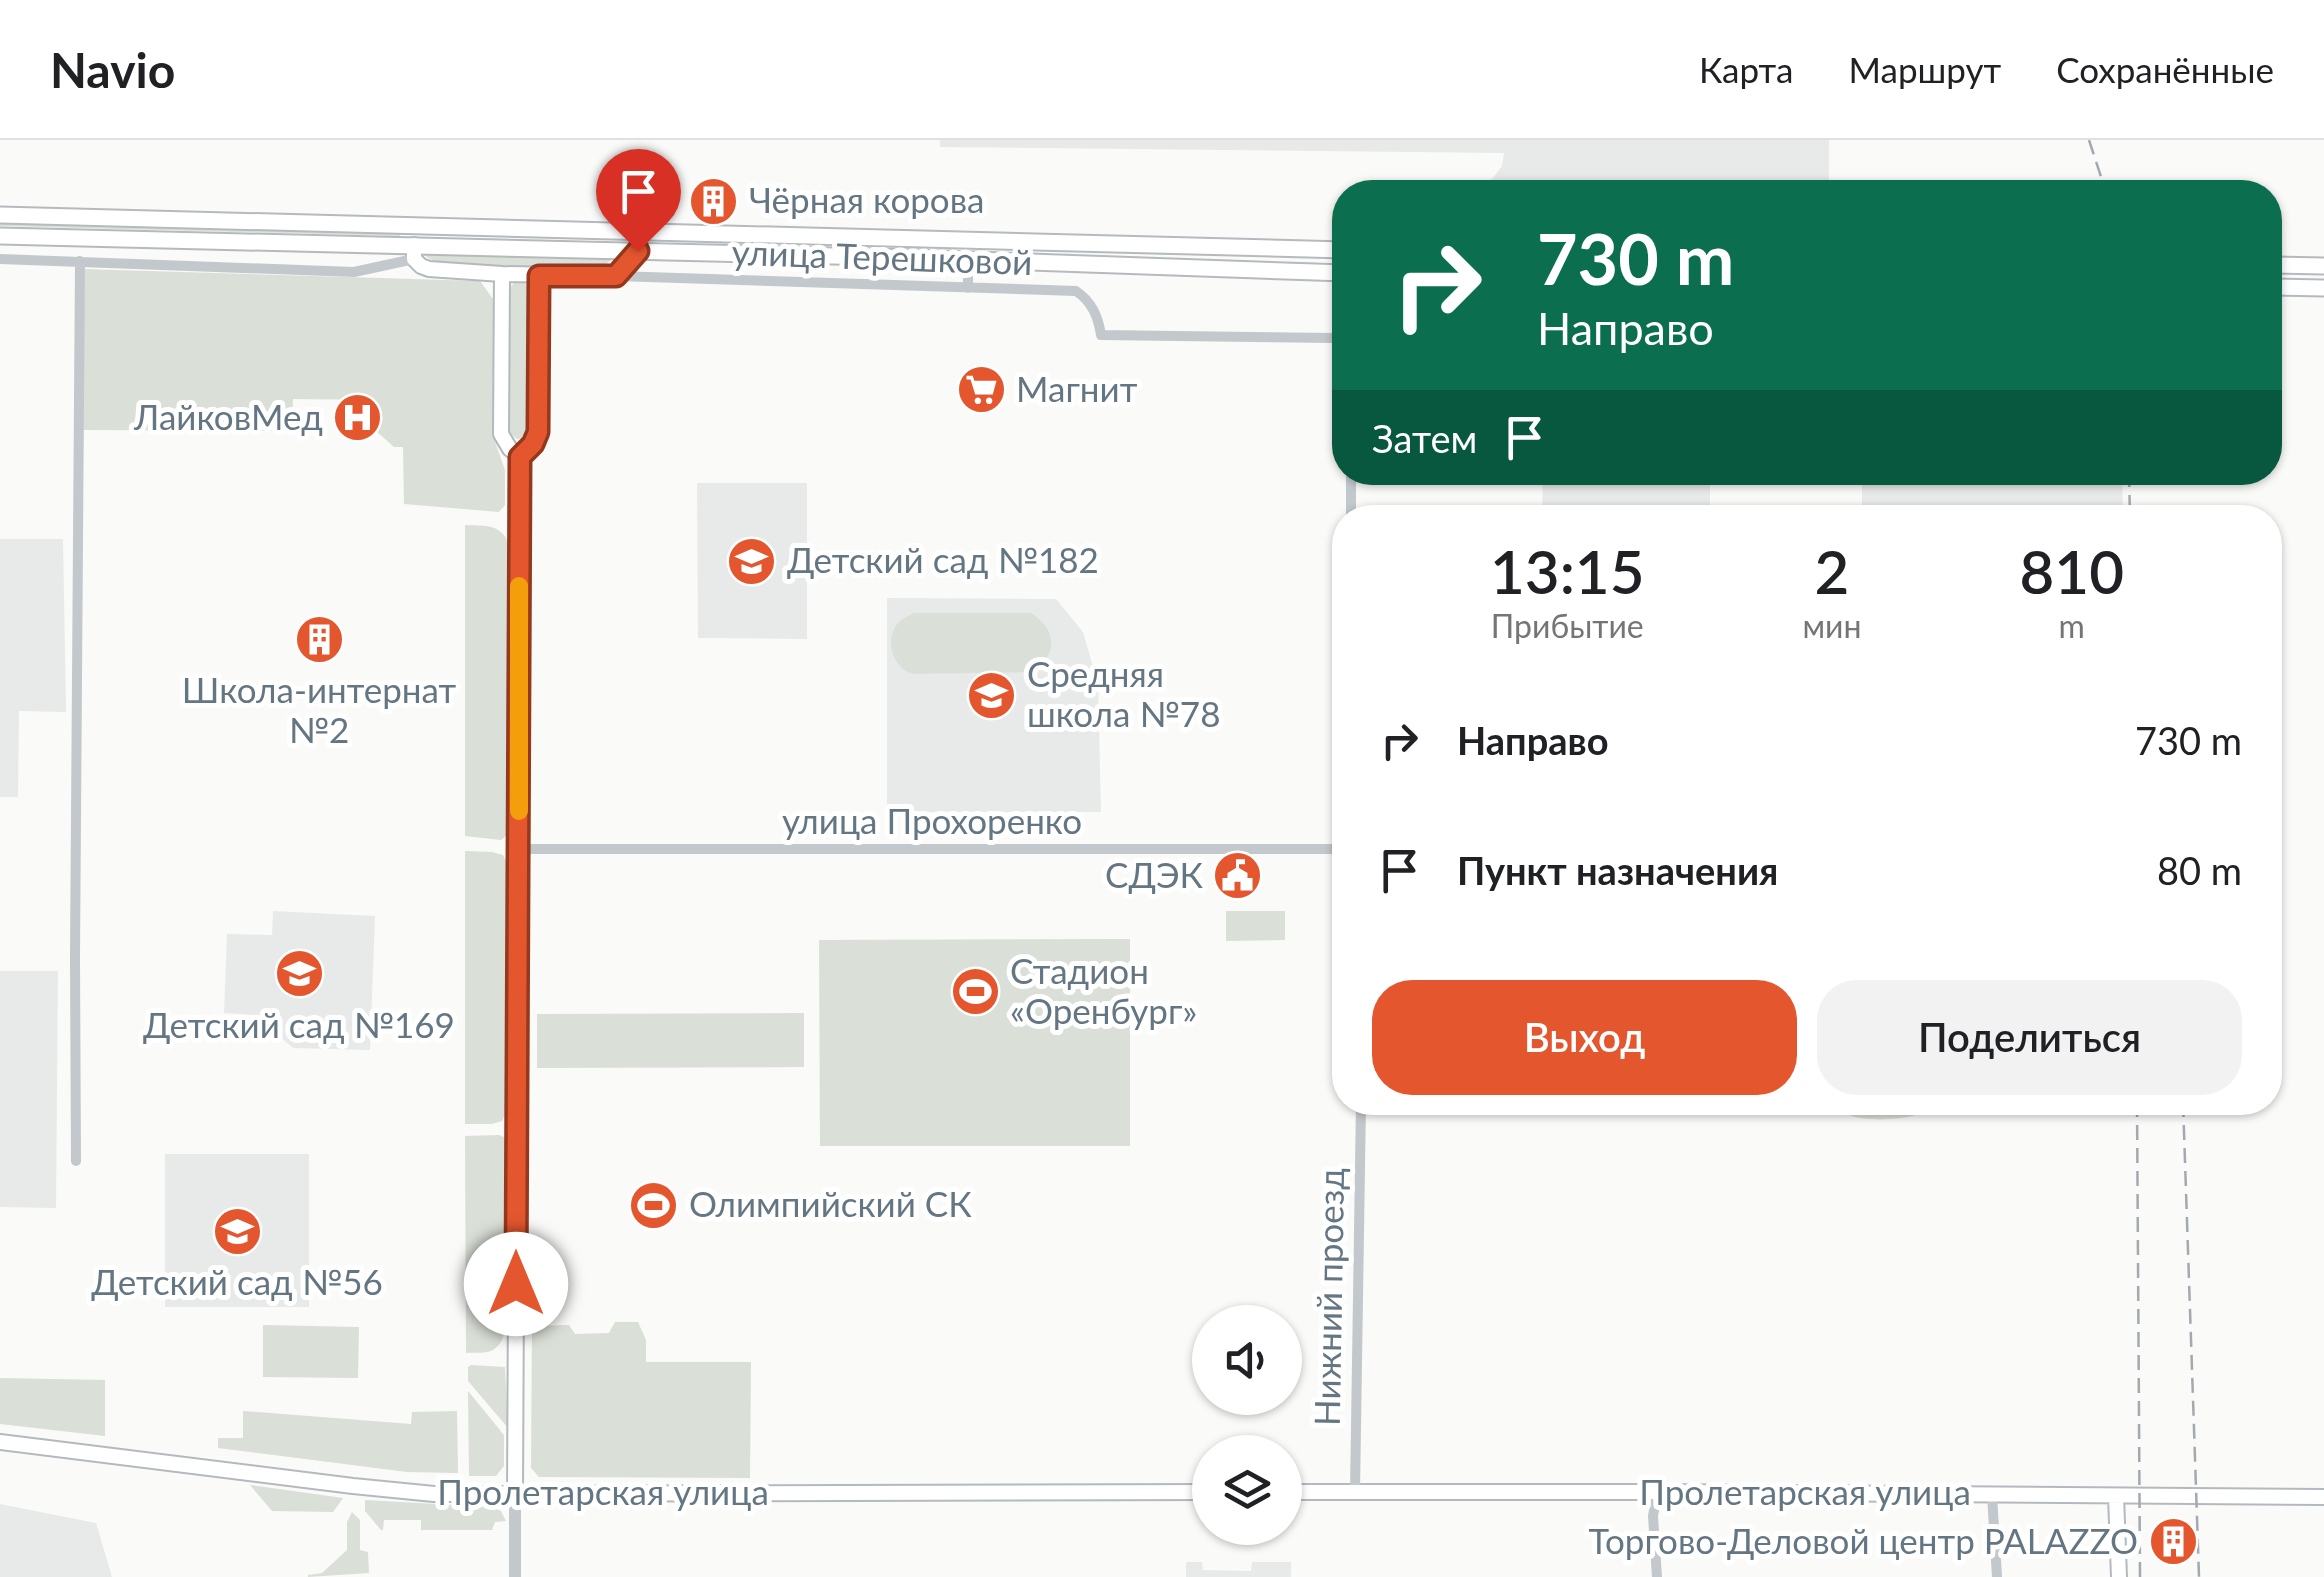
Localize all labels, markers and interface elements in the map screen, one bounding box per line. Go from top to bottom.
text: Navio [50,41,175,98]
text: Карта [1699,48,1794,90]
text: Маршрут [1849,48,2001,90]
text: Сохранённые [2056,48,2274,90]
pin [596,149,681,252]
icon: arrive [611,164,666,219]
building icon: Чёрная корова [688,175,740,227]
place label: Чёрная корова [749,178,984,220]
text: 730 m [1537,216,1734,300]
icon: right [1372,220,1502,350]
street label: улица Терешковой [731,230,1033,282]
text: Направо [1537,301,1714,355]
supermarket icon: Магнит [955,364,1007,416]
place label: Магнит [1016,367,1138,409]
hospital icon: ЛайковМед [332,392,384,444]
place label: ЛайковМед [133,395,323,437]
icon: arrive [1497,410,1552,465]
text: Затем [1372,415,1477,461]
school or university icon: Детский сад №182 [726,535,778,587]
text: 13:15 [1490,535,1644,607]
text: 2 [1815,535,1849,607]
text: 810 [2020,535,2124,607]
place label: Детский сад №182 [787,538,1099,580]
text: Прибытие [1491,606,1644,645]
text: мин [1803,606,1862,645]
text: m [2059,606,2085,645]
building icon: Школа-интернат №2 [293,613,345,665]
place label: Средняя школа №78 [1027,652,1220,734]
place label: Школа-интернат №2 [182,668,456,750]
school or university icon: Средняя школа №78 [966,669,1018,721]
icon: right [1372,713,1427,768]
text: Направо [1457,717,1609,763]
text: 730 m [2135,717,2242,763]
street label: улица Прохоренко [782,799,1082,841]
icon: arrive [1372,843,1427,898]
text: Пункт назначения [1457,847,1778,893]
text: 80 m [2157,847,2242,893]
public building icon: СДЭК [1212,850,1264,902]
place label: СДЭК [1105,853,1204,895]
school or university icon: Детский сад №169 [273,948,325,1000]
place label: Стадион «Оренбург» [1010,949,1197,1031]
sports icon: Стадион «Оренбург» [949,966,1001,1018]
button: Выход [1372,980,1797,1095]
button: Поделиться [1817,980,2242,1095]
place label: Детский сад №169 [143,1003,455,1045]
street label: Нижний проезд [1305,1168,1351,1426]
sports icon: Олимпийский СК [628,1179,680,1231]
place label: Олимпийский СК [689,1182,972,1224]
school or university icon: Детский сад №56 [211,1205,263,1257]
position arrow [464,1232,568,1336]
place label: Детский сад №56 [91,1260,383,1302]
map controls [1192,1305,1302,1545]
button: sound [1192,1305,1302,1415]
button: layers [1192,1435,1302,1545]
street label: Пролетарская улица [437,1470,769,1512]
street label: Пролетарская улица [1639,1470,1971,1512]
building icon: Торгово-Деловой центр PALAZZO [2147,1516,2199,1568]
place label: Торгово-Деловой центр PALAZZO [1589,1519,2138,1561]

